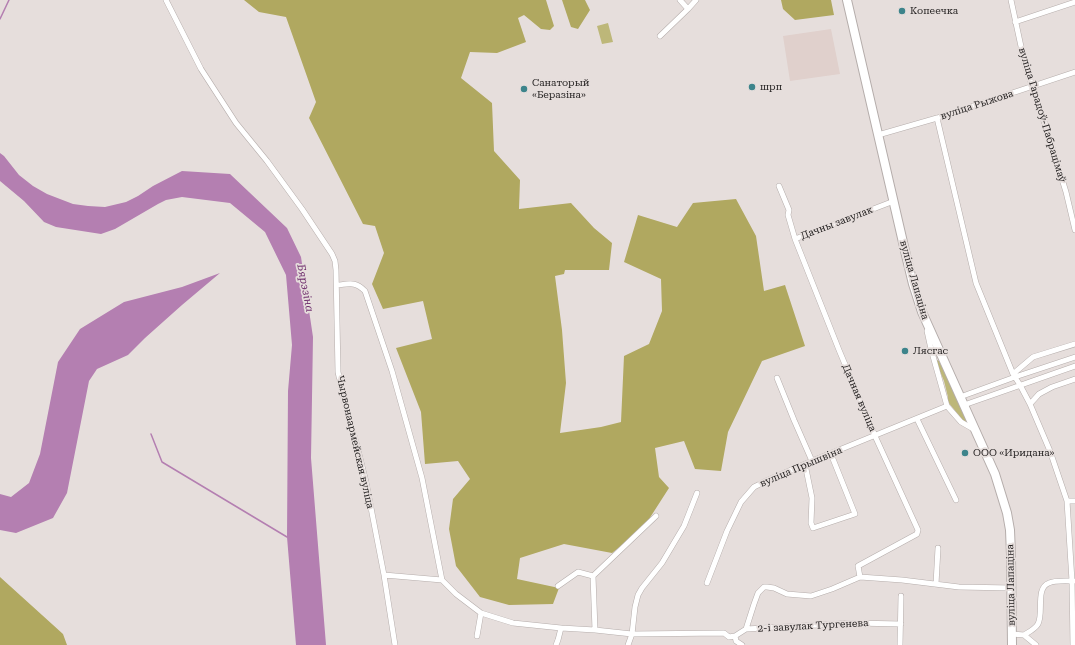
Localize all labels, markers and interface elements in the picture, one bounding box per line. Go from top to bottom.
place label: Копеечка [910,5,958,17]
marker: Копеечка [897,6,907,16]
street label: вуліца Гарадоў-Пабрацімаў [1016,46,1068,184]
place label: Санаторый «Беразіна» [532,77,590,100]
place label: шрп [760,81,782,93]
marker: шрп [747,82,757,92]
marker: Санаторый «Беразіна» [519,84,529,94]
street label: вуліца Рыжова [939,88,1015,122]
street label: Дачны завулак [799,204,875,242]
street label: вуліца Лапаціна [897,239,931,321]
water label: Бярэзіна [294,263,316,313]
place label: Лясгас [913,345,948,357]
marker: Лясгас [900,346,910,356]
street label: Дачная вуліца [839,362,879,434]
street label: Чырвонаармейская вуліца [334,374,376,510]
street label: вуліца Прышвіна [758,444,844,490]
place label: ООО «Иридана» [973,447,1055,459]
marker: ООО «Иридана» [960,448,970,458]
street label: вуліца Лапаціна [1004,544,1018,626]
street label: 2-і завулак Тургенева [757,617,869,635]

